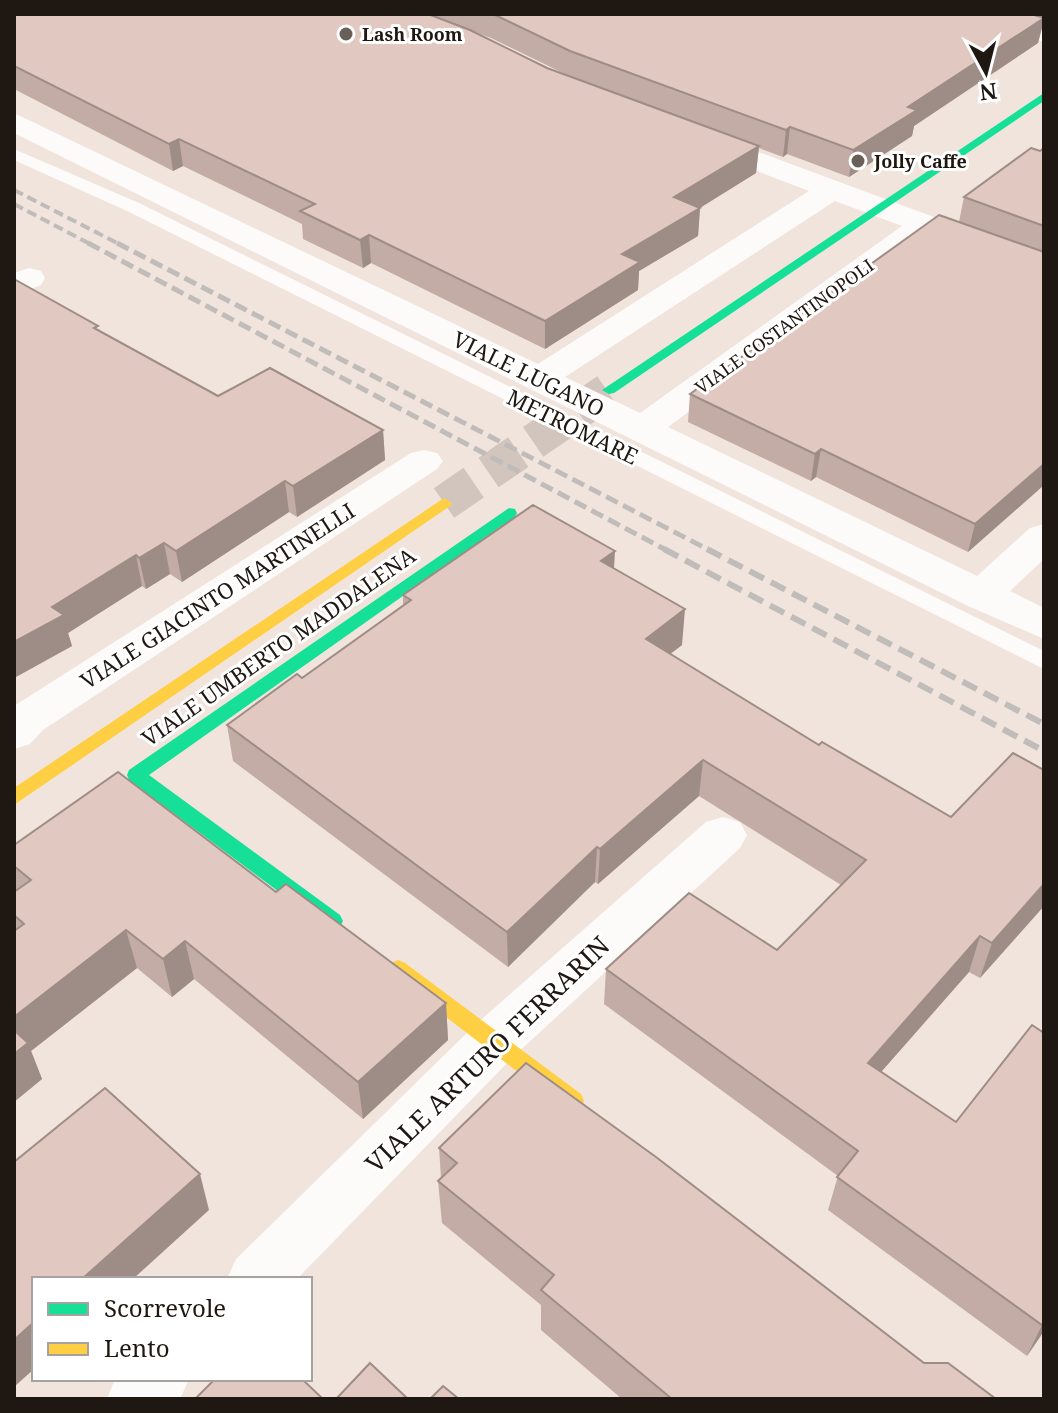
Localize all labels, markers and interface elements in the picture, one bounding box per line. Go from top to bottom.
place label: Lash Room [362,22,463,46]
marker: Lash Room [337,25,355,43]
north arrow [946,32,1026,112]
text: N [978,77,999,109]
place label: Jolly Caffe [873,149,967,173]
marker: Jolly Caffe [849,152,867,170]
street label: VIALE COSTANTINOPOLI [690,253,878,399]
street label: VIALE LUGANO [448,323,610,423]
street label: METROMARE [502,381,644,471]
street label: VIALE GIACINTO MARTINELLI [74,495,360,695]
street label: VIALE UMBERTO MADDALENA [135,539,421,752]
street label: VIALE ARTURO FERRARIN [357,927,617,1181]
legend [32,1277,312,1381]
text: Scorrevole [104,1291,226,1324]
text: Lento [104,1331,170,1364]

